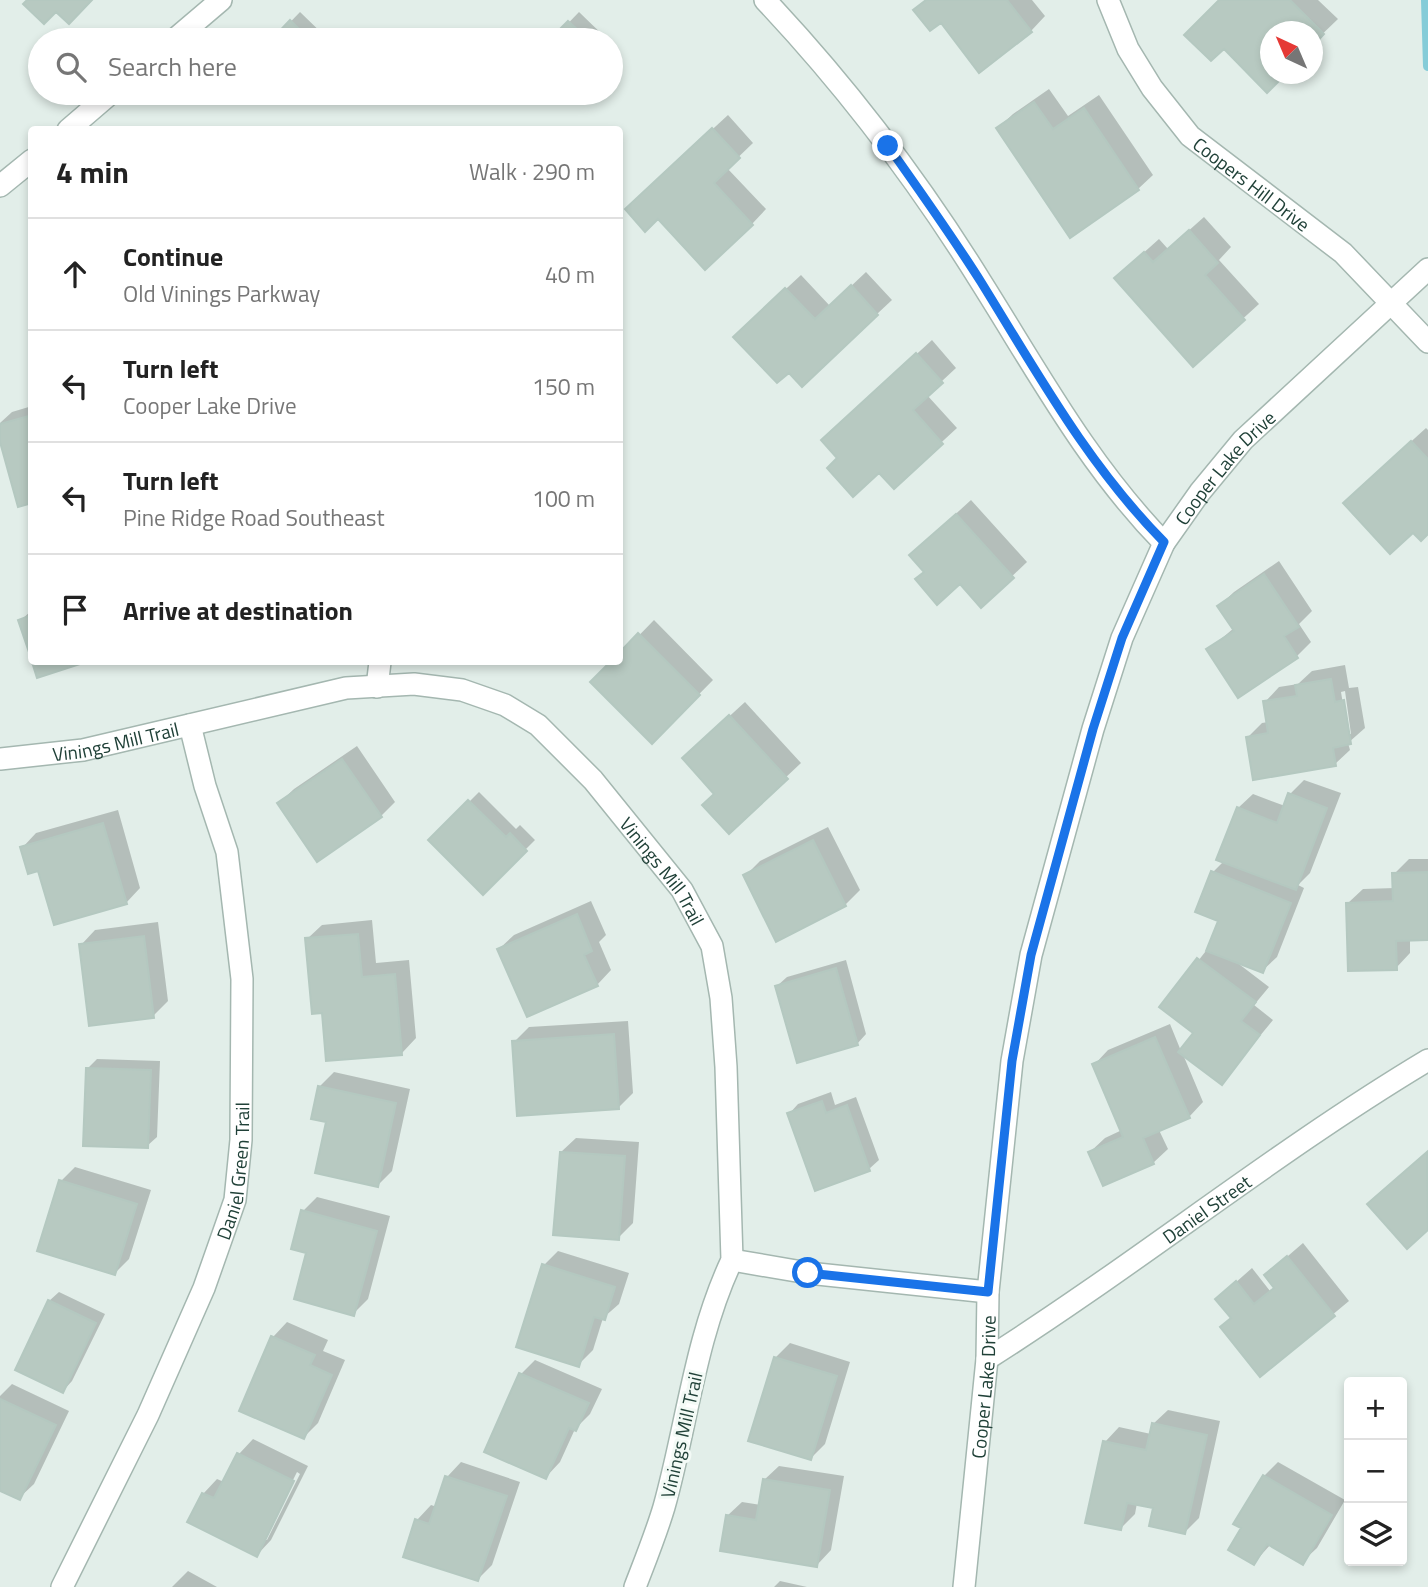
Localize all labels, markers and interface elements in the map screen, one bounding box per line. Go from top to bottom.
north arrow [1260,21,1323,84]
search box [28,28,623,105]
text: Search here [108,47,237,86]
icon: search [52,48,90,86]
street label: Coopers Hill Drive [1187,129,1317,238]
route end [872,130,903,161]
text: 4 min [56,149,129,195]
text: Walk · 290 m [469,154,595,189]
text: Continue [123,237,223,276]
icon: ahead [56,255,94,293]
text: 40 m [545,257,595,292]
text: Old Vinings Parkway [123,276,320,311]
text: Turn left [123,349,218,388]
icon: left [56,367,94,405]
text: 150 m [532,369,595,404]
text: Cooper Lake Drive [123,388,297,423]
street label: Cooper Lake Drive [1167,403,1282,531]
text: Turn left [123,461,218,500]
icon: left [56,479,94,517]
text: 100 m [532,481,595,516]
text: Pine Ridge Road Southeast [123,500,385,535]
icon: arrive [56,591,94,629]
text: Arrive at destination [123,591,353,630]
street label: Vinings Mill Trail [51,713,182,768]
street label: Vinings Mill Trail [613,810,713,930]
street label: Daniel Green Trail [208,1102,256,1243]
street label: Daniel Street [1156,1166,1257,1250]
route start [792,1257,823,1288]
street label: Cooper Lake Drive [963,1315,1002,1460]
street label: Vinings Mill Trail [652,1369,710,1501]
map controls [1344,1377,1407,1566]
button: + [1344,1377,1407,1440]
button: − [1344,1440,1407,1503]
button: layers [1344,1503,1407,1566]

